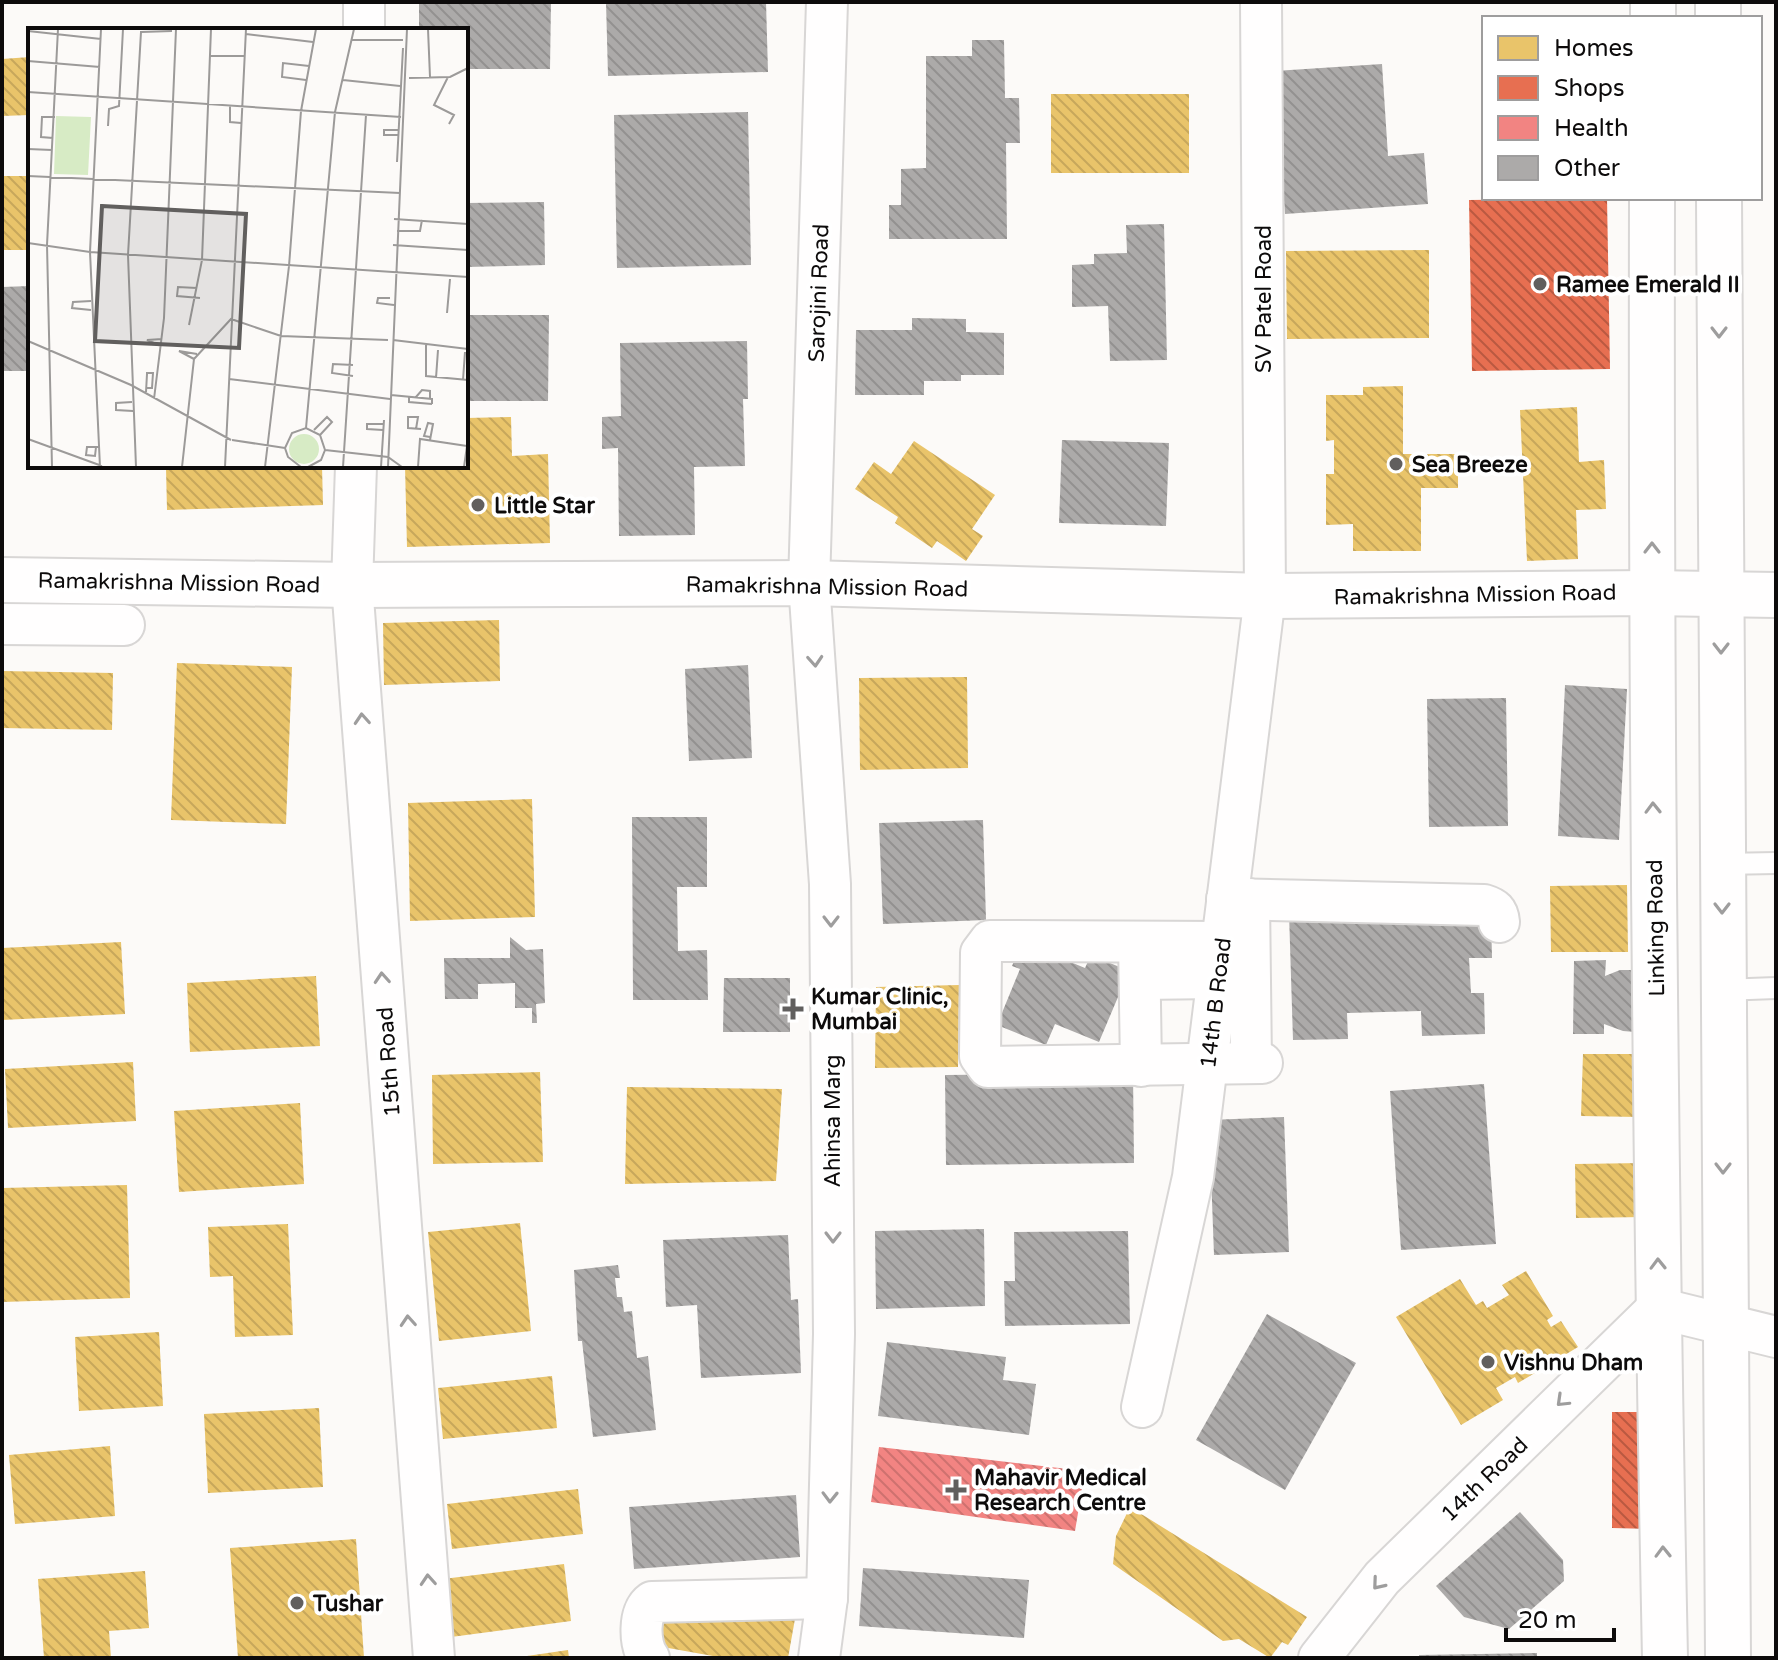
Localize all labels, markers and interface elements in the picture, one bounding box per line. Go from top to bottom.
legend [1482,16,1762,200]
inset map [28,28,468,468]
text: Homes [1554,34,1634,63]
text: Shops [1554,74,1624,103]
text: Health [1554,114,1629,143]
text: Other [1554,154,1621,183]
street label: Sarojini Road [804,223,834,363]
street label: SV Patel Road [1251,225,1277,373]
place label: Ramee Emerald II [1556,272,1740,298]
marker: Ramee Emerald II [1531,275,1549,293]
one-way arrow [1710,326,1728,339]
place label: Sea Breeze [1412,452,1528,478]
marker: Sea Breeze [1387,455,1405,473]
place label: Little Star [494,493,595,519]
marker: Little Star [469,496,487,514]
one-way arrow [1643,541,1660,554]
street label: Ramakrishna Mission Road [37,568,321,598]
street label: Ramakrishna Mission Road [685,572,969,602]
street label: Ramakrishna Mission Road [1333,580,1617,610]
one-way arrow [1712,642,1730,655]
one-way arrow [806,655,823,668]
one-way arrow [354,712,371,725]
one-way arrow [1645,801,1662,814]
street label: Linking Road [1642,859,1670,997]
one-way arrow [1713,902,1731,915]
one-way arrow [822,915,840,928]
street label: 14th B Road [1195,936,1237,1070]
one-way arrow [374,971,391,984]
place label: Kumar Clinic, Mumbai [811,984,948,1035]
marker: Kumar Clinic, Mumbai [782,998,804,1020]
street label: 15th Road [372,1006,406,1118]
street label: Ahinsa Marg [820,1055,846,1187]
one-way arrow [1714,1162,1732,1175]
one-way arrow [824,1231,842,1244]
one-way arrow [1649,1257,1667,1270]
one-way arrow [400,1314,417,1327]
place label: Vishnu Dham [1504,1350,1643,1376]
marker: Vishnu Dham [1479,1353,1497,1371]
one-way arrow [1557,1392,1571,1407]
street label: 14th Road [1436,1432,1533,1527]
place label: Mahavir Medical Research Centre [974,1465,1147,1516]
marker: Mahavir Medical Research Centre [945,1479,967,1501]
one-way arrow [821,1491,838,1504]
one-way arrow [1654,1545,1672,1558]
one-way arrow [420,1573,437,1586]
one-way arrow [1373,1575,1388,1590]
place label: Tushar [312,1591,384,1617]
scale bar [1506,1592,1614,1642]
marker: Tushar [288,1594,306,1612]
text: 20 m [1518,1606,1576,1635]

